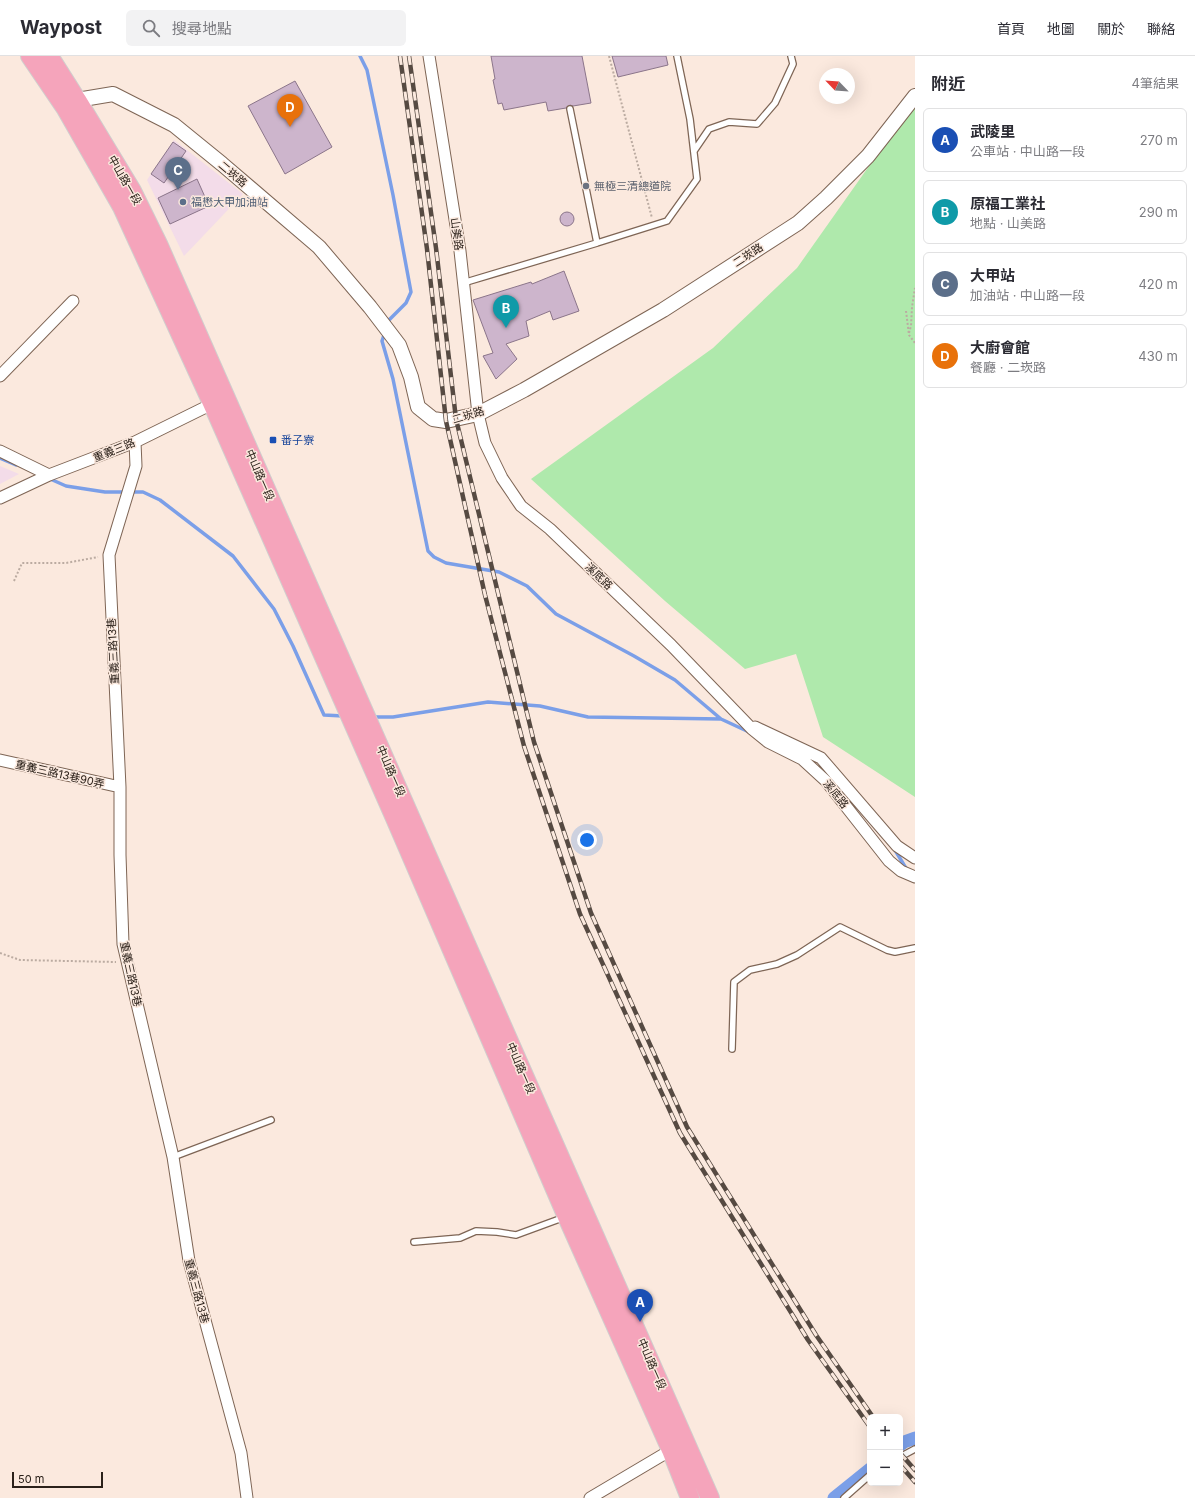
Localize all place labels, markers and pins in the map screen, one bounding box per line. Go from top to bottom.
pin: D [277,94,303,127]
pin: C [165,157,191,190]
place label: 無極三清總道院 [594,179,671,193]
marker: 無極三清總道院 [581,181,591,191]
place label: 福懋大甲加油站 [191,195,268,209]
marker: 福懋大甲加油站 [178,197,188,207]
pin: B [493,295,519,328]
place label: 番子寮 [281,433,314,447]
marker: 番子寮 [268,435,278,445]
pin: A [627,1289,653,1322]

